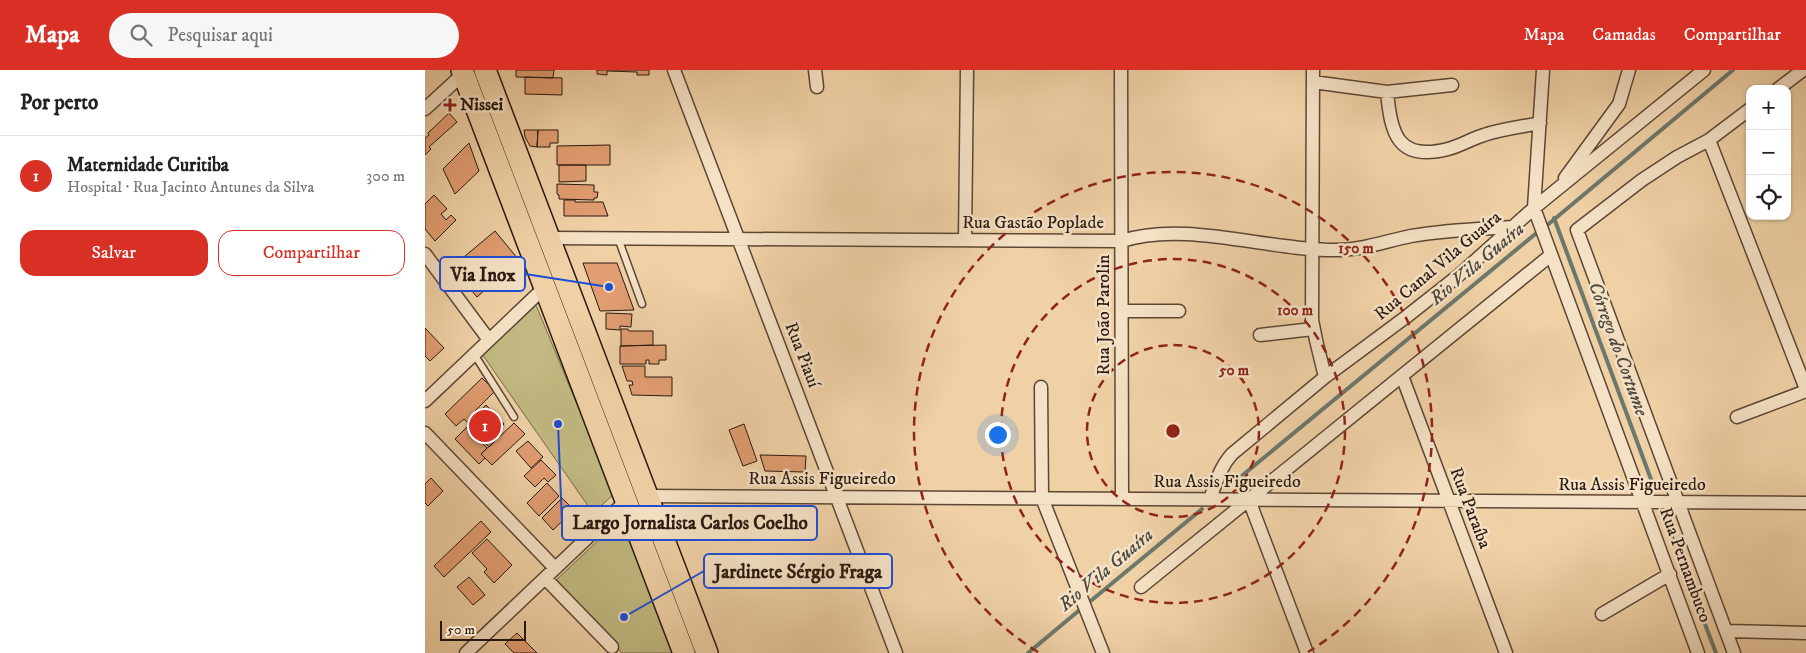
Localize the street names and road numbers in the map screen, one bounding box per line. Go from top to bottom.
street label: Rua Canal Vila Guaíra [1370,206,1506,325]
street label: Rua Gastão Poplade [962,212,1104,234]
street label: Rua João Parolin [1093,254,1115,375]
street label: Rua Piauí [780,319,825,392]
street label: Rua Paraíba [1444,464,1496,552]
street label: Rua Assis Figueiredo [748,468,896,490]
street label: Rua Assis Figueiredo [1153,471,1301,493]
street label: Rua Assis Figueiredo [1558,474,1706,496]
street label: Rua Pernambuco [1654,505,1716,626]

